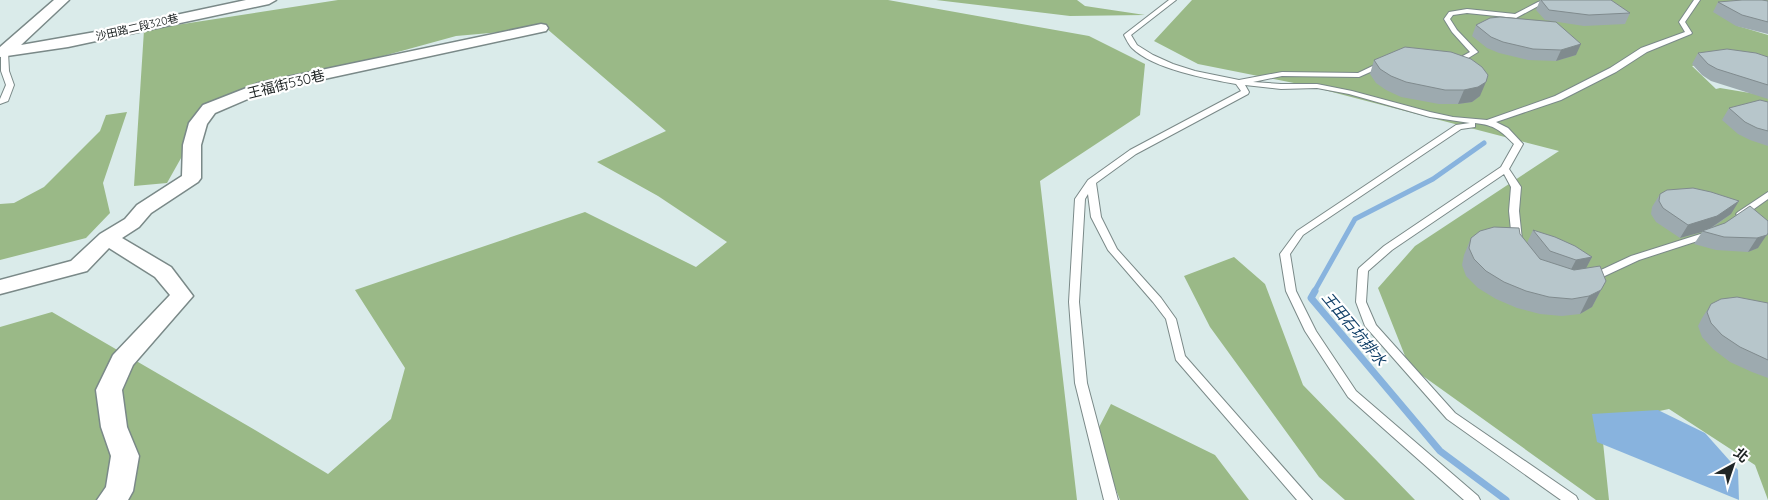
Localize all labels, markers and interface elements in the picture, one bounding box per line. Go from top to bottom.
street label: 沙田路二段320巷 [94,11,180,43]
street label: 王福街530巷 [245,66,327,102]
water label: 王田石坑排水 [1318,288,1391,370]
north arrow [1708,440,1758,490]
text: 北 [1730,444,1753,466]

